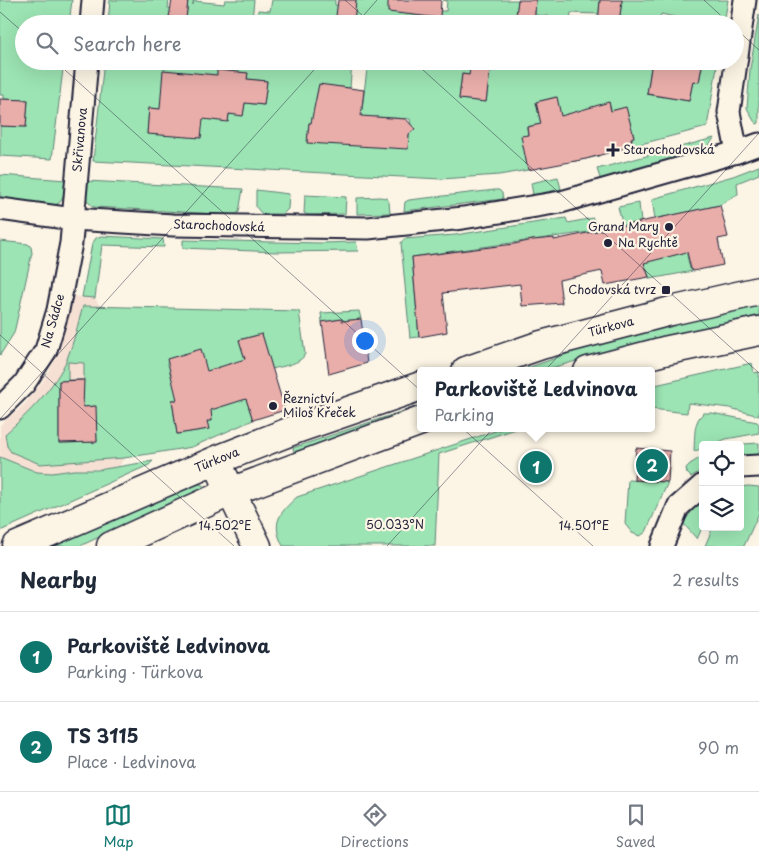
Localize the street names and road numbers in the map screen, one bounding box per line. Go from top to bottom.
street label: Skřivanova [67,106,91,173]
street label: Starochodovská [173,214,266,236]
street label: Na Sádce [36,292,68,350]
street label: Türkova [586,311,636,341]
street label: Türkova [192,442,242,476]

